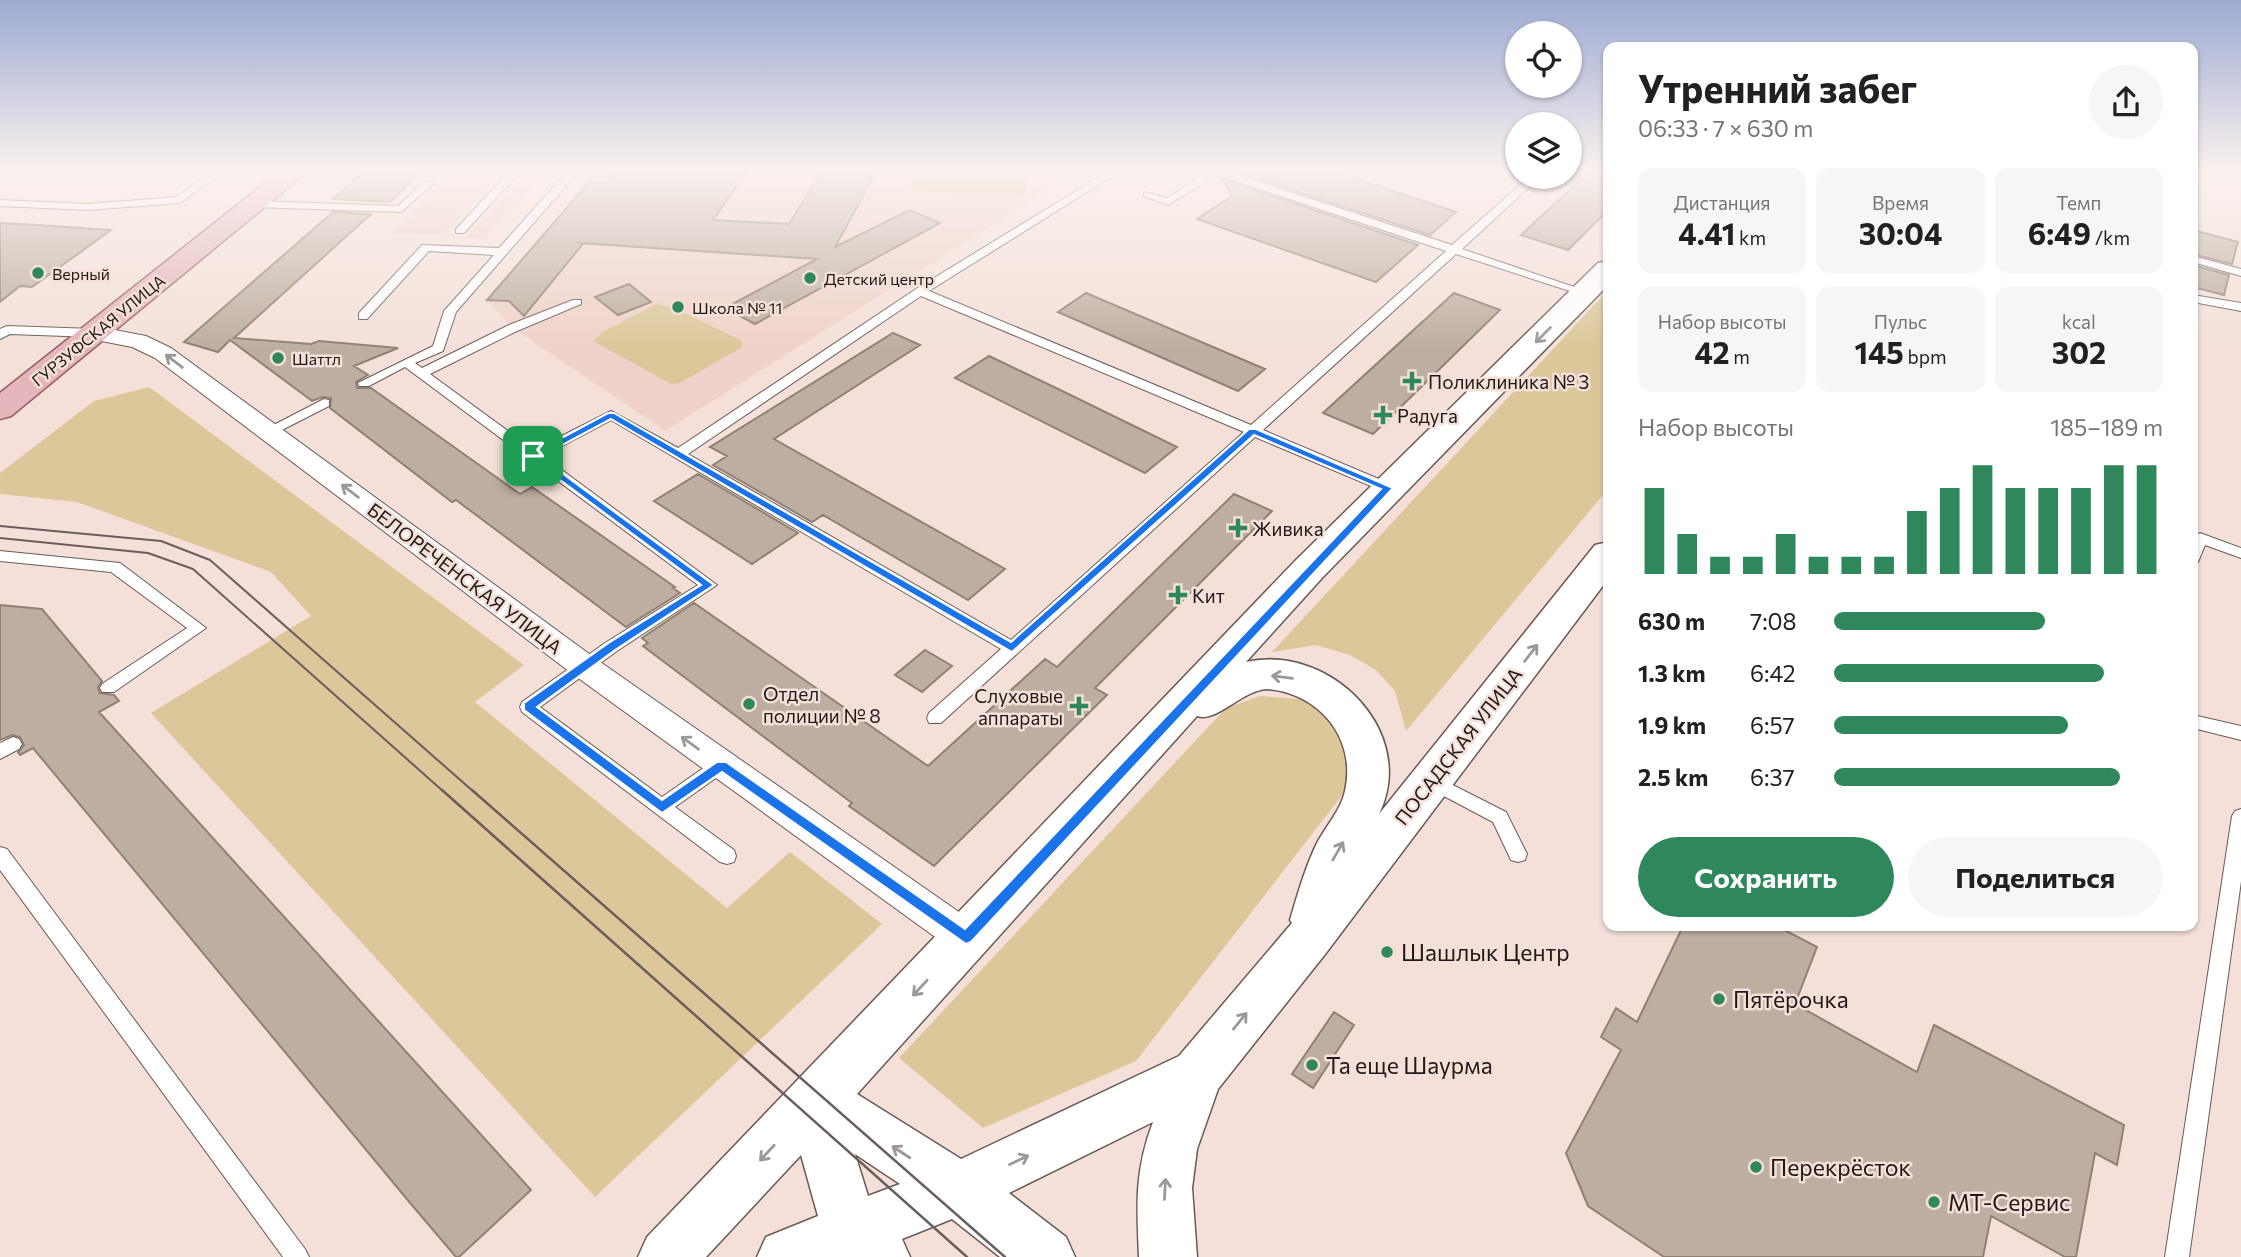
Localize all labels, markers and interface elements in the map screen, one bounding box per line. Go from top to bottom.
map controls [1505,21,1582,189]
button: locate [1505,21,1582,98]
text: Утренний забег [1638,64,1917,111]
button: share [2089,65,2163,139]
button: layers [1505,112,1582,189]
text: 06:33 · 7 × 630 m [1638,114,1813,142]
text: Дистанция [1674,191,1771,214]
text: Время [1872,191,1929,214]
text: Темп [2056,191,2101,214]
text: 4.41 [1678,214,1735,251]
text: 30:04 [1859,214,1942,251]
text: 6:49 [2028,214,2091,251]
text: km [1735,226,1766,249]
text: /km [2091,226,2130,249]
place label: Верный [52,264,110,283]
marker: Верный [30,265,46,281]
place label: Детский центр [824,269,934,288]
street label: ГУРЗУФСКАЯ УЛИЦА [28,270,168,390]
marker: Детский центр [802,270,818,286]
place label: Школа № 11 [692,298,782,317]
marker: Школа № 11 [670,299,686,315]
text: Набор высоты [1658,310,1787,333]
text: Пульс [1874,310,1927,333]
text: kcal [2062,310,2096,333]
one-way arrow [1535,326,1552,343]
text: 42 [1694,333,1730,370]
text: 145 [1854,333,1904,370]
text: 302 [2052,333,2106,370]
text: m [1730,345,1750,368]
text: bpm [1904,345,1947,368]
place label: Шаттл [292,349,341,368]
marker: Шаттл [270,350,286,366]
one-way arrow [165,353,184,368]
place label: Поликлиника № 3 [1428,370,1589,393]
marker: Поликлиника № 3 [1402,371,1422,391]
place label: Радуга [1397,404,1458,427]
marker: Радуга [1375,407,1391,423]
text: Набор высоты [1638,413,1794,441]
text: 185–189 m [2050,413,2163,441]
pin [503,426,563,486]
icon: arrive [514,437,552,475]
one-way arrow [341,484,359,499]
street label: БЕЛОРЕЧЕНСКАЯ УЛИЦА [363,497,567,659]
place label: Живика [1252,517,1324,540]
marker: Живика [1230,520,1246,536]
place label: Кит [1192,584,1225,607]
marker: Кит [1170,587,1186,603]
text: 630 m [1638,607,1705,635]
text: 7:08 [1750,607,1797,635]
one-way arrow [1524,644,1539,662]
text: 1.3 km [1638,659,1706,687]
text: 6:42 [1750,659,1796,687]
street label: ПОСАДСКАЯ УЛИЦА [1389,663,1527,829]
one-way arrow [1271,671,1294,684]
place label: Отдел полиции № 8 [763,682,881,727]
place label: Слуховые аппараты [974,684,1063,729]
marker: Отдел полиции № 8 [741,696,757,712]
marker: Слуховые аппараты [1069,696,1089,716]
text: 1.9 km [1638,711,1706,739]
text: 6:57 [1750,711,1795,739]
one-way arrow [681,736,700,750]
text: 2.5 km [1638,763,1708,791]
text: 6:37 [1750,763,1795,791]
button: Сохранить [1638,837,1894,917]
button: Поделиться [1908,837,2163,917]
one-way arrow [1331,841,1345,861]
place label: Шашлык Центр [1401,938,1570,966]
marker: Шашлык Центр [1379,944,1395,960]
one-way arrow [911,979,928,996]
place label: Пятёрочка [1733,985,1849,1013]
marker: Пятёрочка [1711,991,1727,1007]
one-way arrow [1232,1013,1248,1031]
place label: Та еще Шаурма [1326,1051,1493,1079]
marker: Та еще Шаурма [1304,1057,1320,1073]
one-way arrow [759,1144,775,1162]
one-way arrow [891,1145,911,1159]
one-way arrow [1008,1153,1029,1166]
place label: Перекрёсток [1770,1153,1911,1181]
marker: Перекрёсток [1748,1159,1764,1175]
one-way arrow [1159,1178,1172,1201]
place label: МТ-Сервис [1948,1188,2070,1216]
marker: МТ-Сервис [1926,1194,1942,1210]

